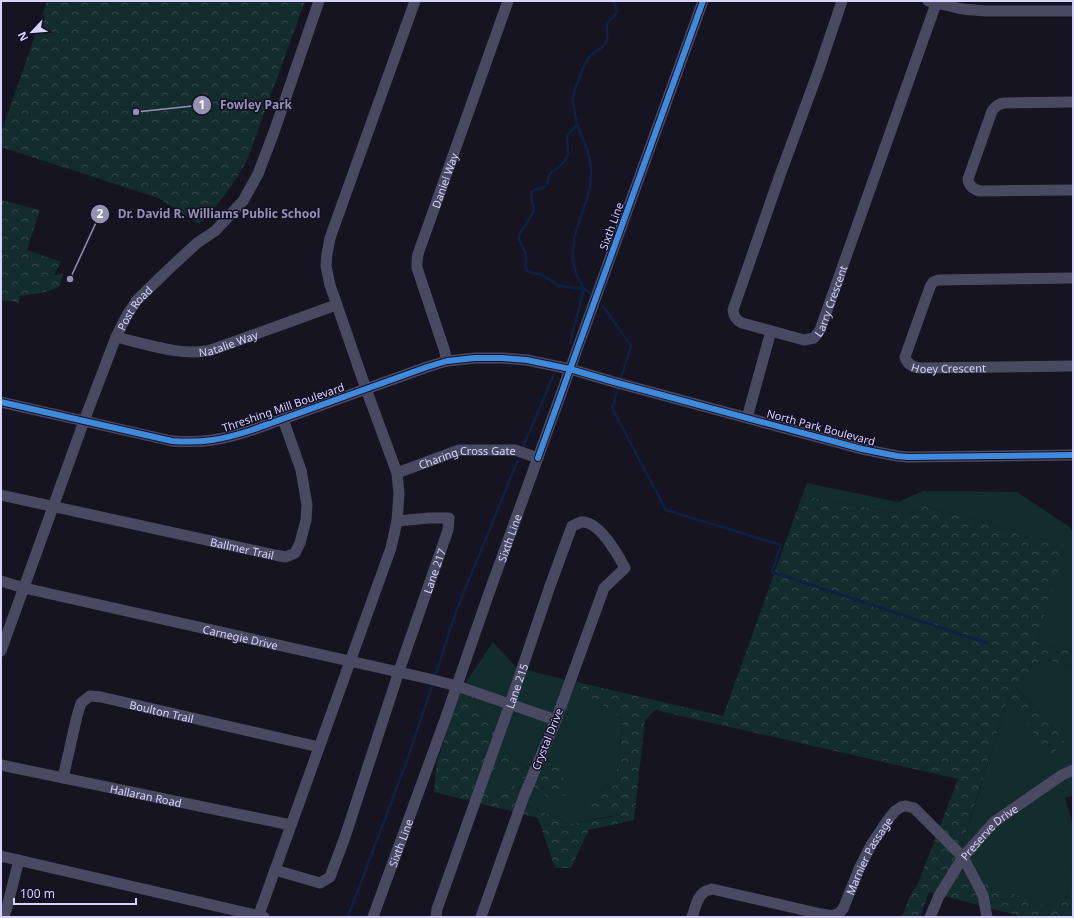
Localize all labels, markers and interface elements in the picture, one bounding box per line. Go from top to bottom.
north arrow [12,12,52,52]
text: N [14,29,31,44]
callout: Fowley Park [192,93,300,117]
text: 1 [199,96,205,113]
text: Fowley Park [220,96,293,113]
street label: Daniel Way [427,150,461,210]
street label: Sixth Line [595,200,627,252]
callout: Dr. David R. Williams Public School [90,202,329,226]
text: 2 [97,205,104,222]
text: Dr. David R. Williams Public School [118,205,320,222]
street label: Larry Crescent [810,263,850,339]
street label: Post Road [113,282,155,333]
street label: Natalie Way [198,326,260,359]
street label: Hoey Crescent [910,359,986,376]
street label: Threshing Mill Boulevard [220,379,346,435]
street label: North Park Boulevard [765,405,877,449]
street label: Charing Cross Gate [416,443,516,472]
street label: Sixth Line [493,512,525,564]
street label: Ballmer Trail [209,534,275,562]
street label: Lane 217 [419,546,449,595]
street label: Carnegie Drive [202,621,280,652]
street label: Lane 215 [502,661,531,710]
street label: Boulton Trail [128,696,195,726]
street label: Crystal Drive [528,706,566,772]
street label: Hallaran Road [109,780,183,810]
street label: Preserve Drive [957,800,1021,863]
street label: Marnier Passage [842,813,895,897]
street label: Sixth Line [384,817,416,869]
scale bar [14,880,136,906]
text: 100 m [20,885,55,902]

